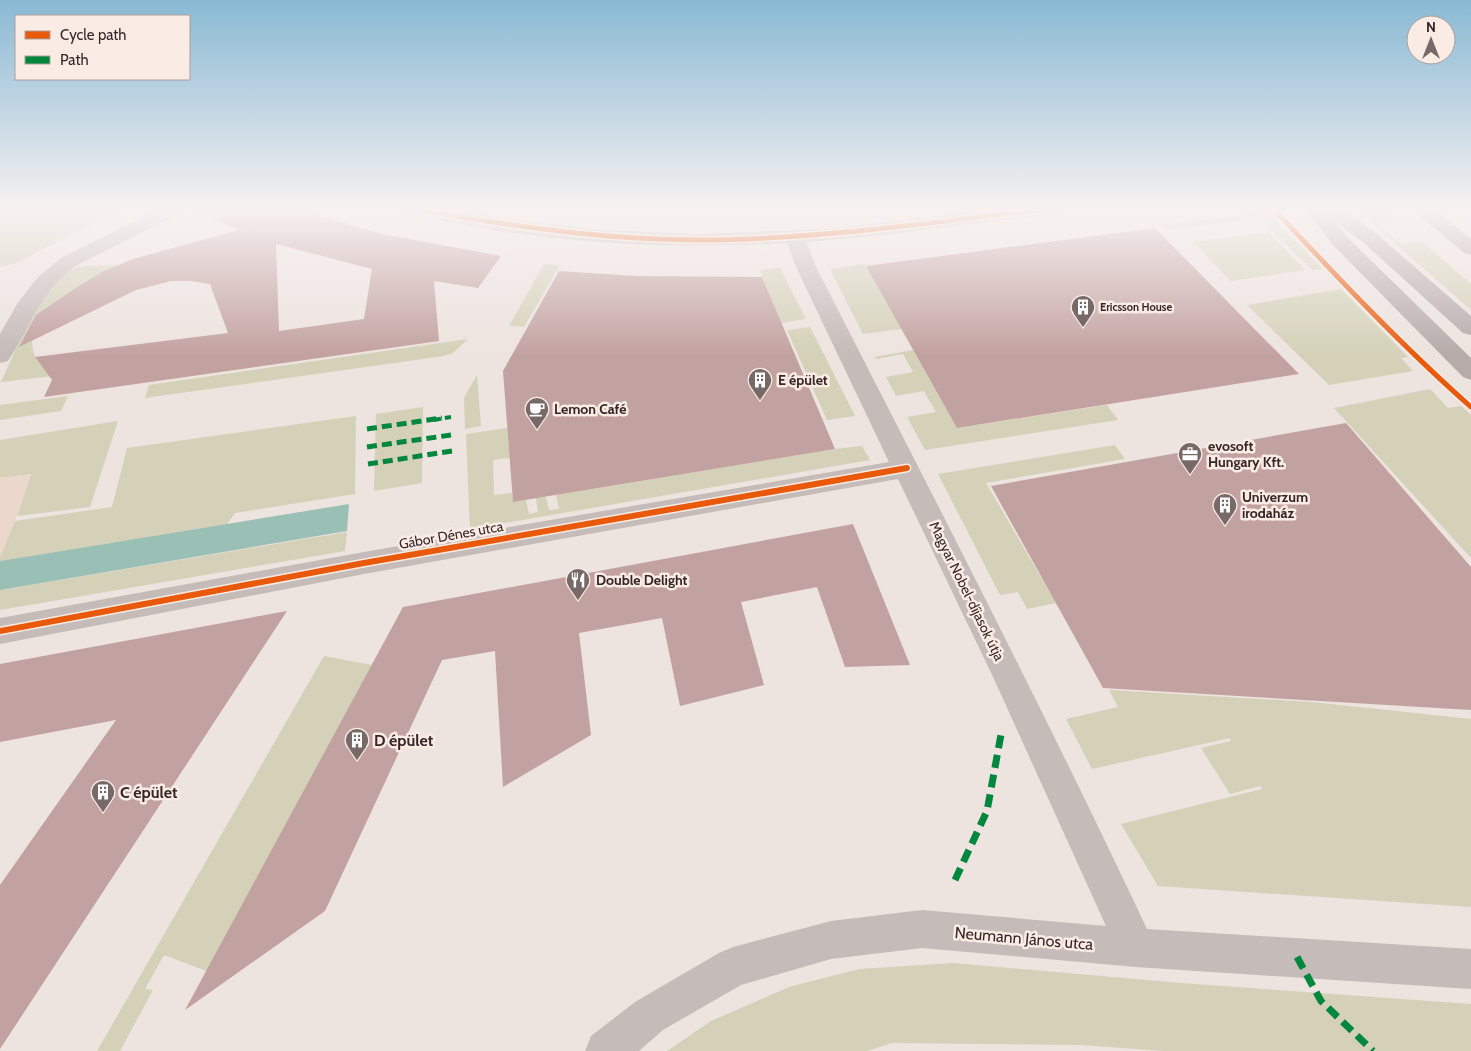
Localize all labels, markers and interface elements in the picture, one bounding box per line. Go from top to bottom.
legend [15,15,190,80]
north arrow [1406,15,1456,65]
text: N [1426,18,1436,36]
text: Cycle path [60,26,126,44]
text: Path [60,51,89,69]
building icon: Ericsson House [1070,294,1096,328]
place label: Ericsson House [1100,300,1172,314]
building icon: E épület [747,367,773,401]
place label: E épület [778,371,828,389]
cafe icon: Lemon Café [524,396,550,430]
place label: Lemon Café [554,400,626,418]
place label: evosoft Hungary Kft. [1208,437,1284,471]
office icon: evosoft Hungary Kft. [1177,441,1203,475]
place label: Univerzum irodaház [1242,488,1308,522]
building icon: Univerzum irodaház [1212,492,1238,526]
street label: Gábor Dénes utca [398,517,505,553]
street label: Magyar Nobel-díjasok útja [925,518,1009,664]
restaurant icon: Double Delight [565,567,591,601]
place label: Double Delight [596,571,688,589]
building icon: D épület [344,727,370,761]
place label: D épület [374,731,434,750]
building icon: C épület [90,779,116,813]
place label: C épület [120,783,178,802]
street label: Neumann János utca [954,923,1094,954]

